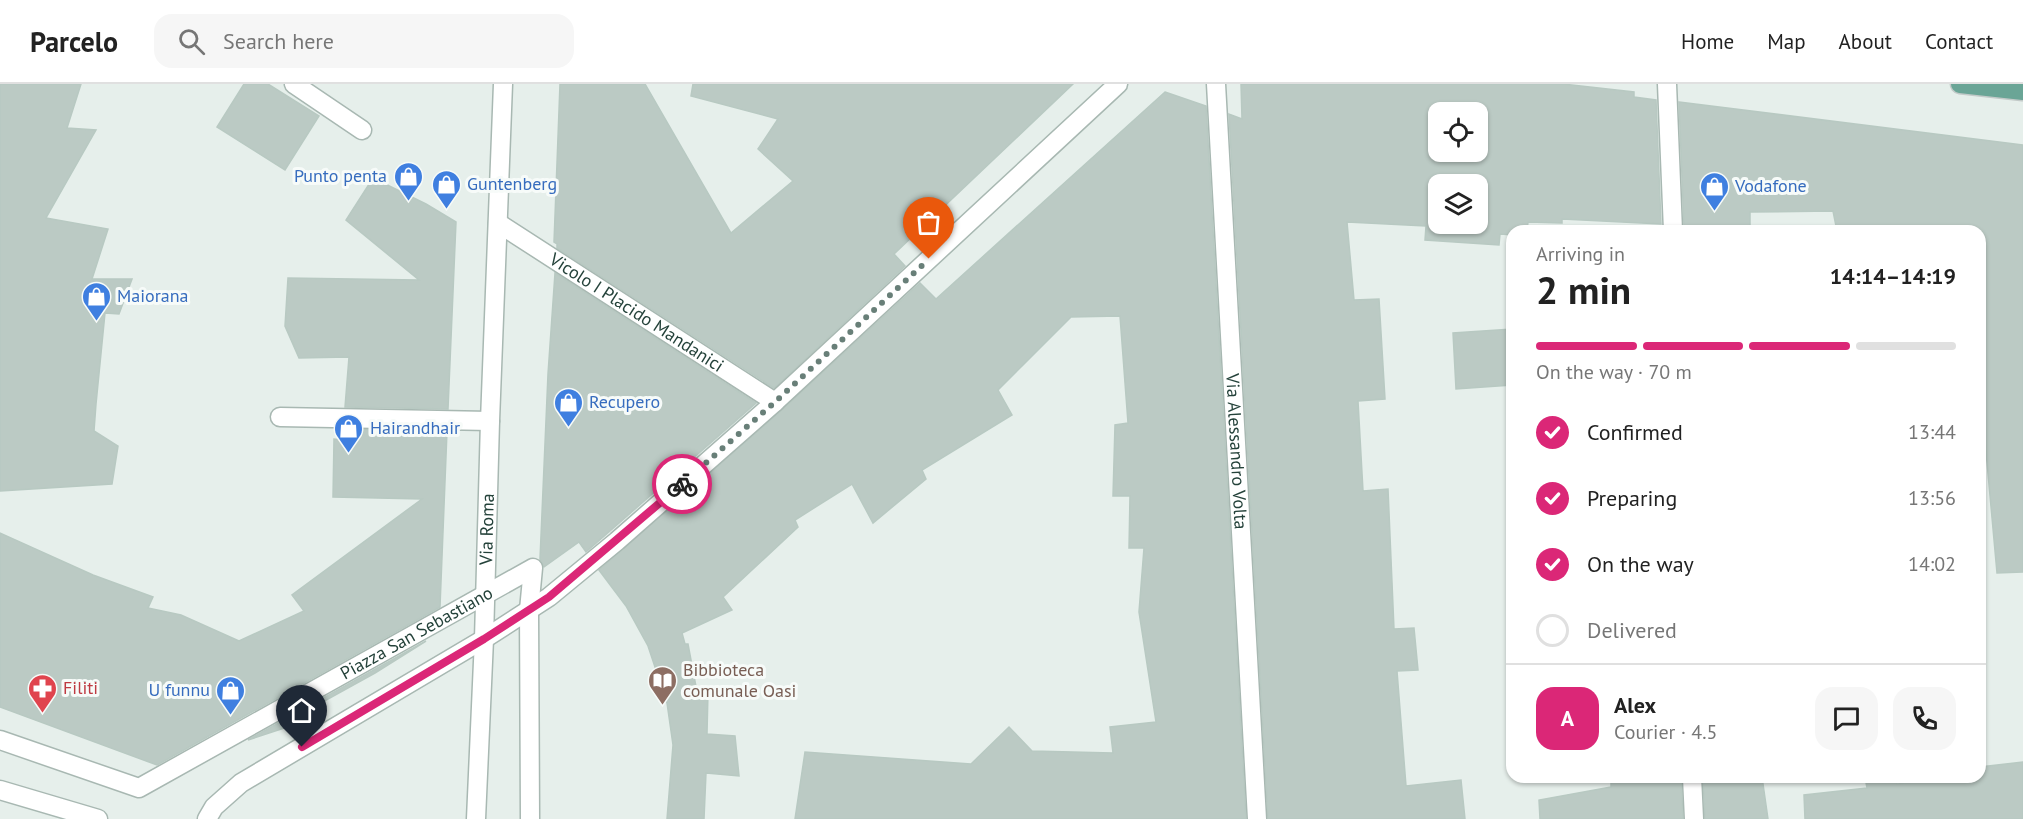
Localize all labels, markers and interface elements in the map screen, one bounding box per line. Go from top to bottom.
search box [154,14,574,68]
text: Parcelo [30,23,118,60]
icon: search [175,25,208,58]
text: Search here [223,27,334,55]
text: Home [1681,28,1734,55]
text: Map [1767,28,1806,55]
text: About [1839,28,1892,55]
text: Contact [1925,28,1993,55]
map controls [1428,102,1488,234]
button: locate [1428,102,1488,162]
shop icon: Punto penta [392,160,424,202]
place label: Punto penta [294,164,387,187]
shop icon: Guntenberg [430,168,462,210]
shop icon: Vodafone [1698,170,1730,212]
place label: Guntenberg [467,172,557,195]
button: layers [1428,174,1488,234]
place label: Vodafone [1734,174,1807,197]
pin [903,197,954,259]
icon: bag [912,206,945,239]
text: Arriving in [1536,241,1625,267]
street label: Vicolo I Placido Mandanici [545,247,728,377]
text: 14:14–14:19 [1830,262,1956,290]
text: 2 min [1536,264,1631,315]
shop icon: Maiorana [80,280,112,322]
place label: Maiorana [117,284,188,307]
text: On the way · 70 m [1536,359,1692,385]
street label: Via Alessandro Volta [1221,372,1253,530]
shop icon: Recupero [552,386,584,428]
place label: Recupero [589,390,660,413]
shop icon: Hairandhair [333,412,365,454]
place label: Hairandhair [370,416,460,439]
icon: check [1536,416,1569,449]
text: Confirmed [1587,418,1683,446]
text: 13:44 [1908,419,1956,445]
courier [652,454,712,514]
icon: bike [666,468,699,501]
icon: check [1536,482,1569,515]
text: Preparing [1587,484,1677,512]
text: 13:56 [1908,485,1956,511]
street label: Via Roma [474,493,499,566]
icon: check [1536,548,1569,581]
text: On the way [1587,550,1694,578]
text: 14:02 [1908,551,1956,577]
street label: Piazza San Sebastiano [336,581,497,684]
text: Delivered [1587,616,1677,644]
place label: Bibbioteca comunale Oasi [683,658,796,702]
library icon: Bibbioteca comunale Oasi [646,664,678,706]
pharmacy icon: Filiti [26,672,58,714]
shop icon: U funnu [215,674,247,716]
place label: Filiti [63,676,98,699]
place label: U funnu [149,678,210,701]
pin [276,685,327,747]
button: chat [1815,687,1878,750]
button: phone [1893,687,1956,750]
text: Alex [1614,691,1656,719]
icon: home [285,694,318,727]
text: A [1561,704,1574,732]
text: Courier · 4.5 [1614,719,1717,745]

